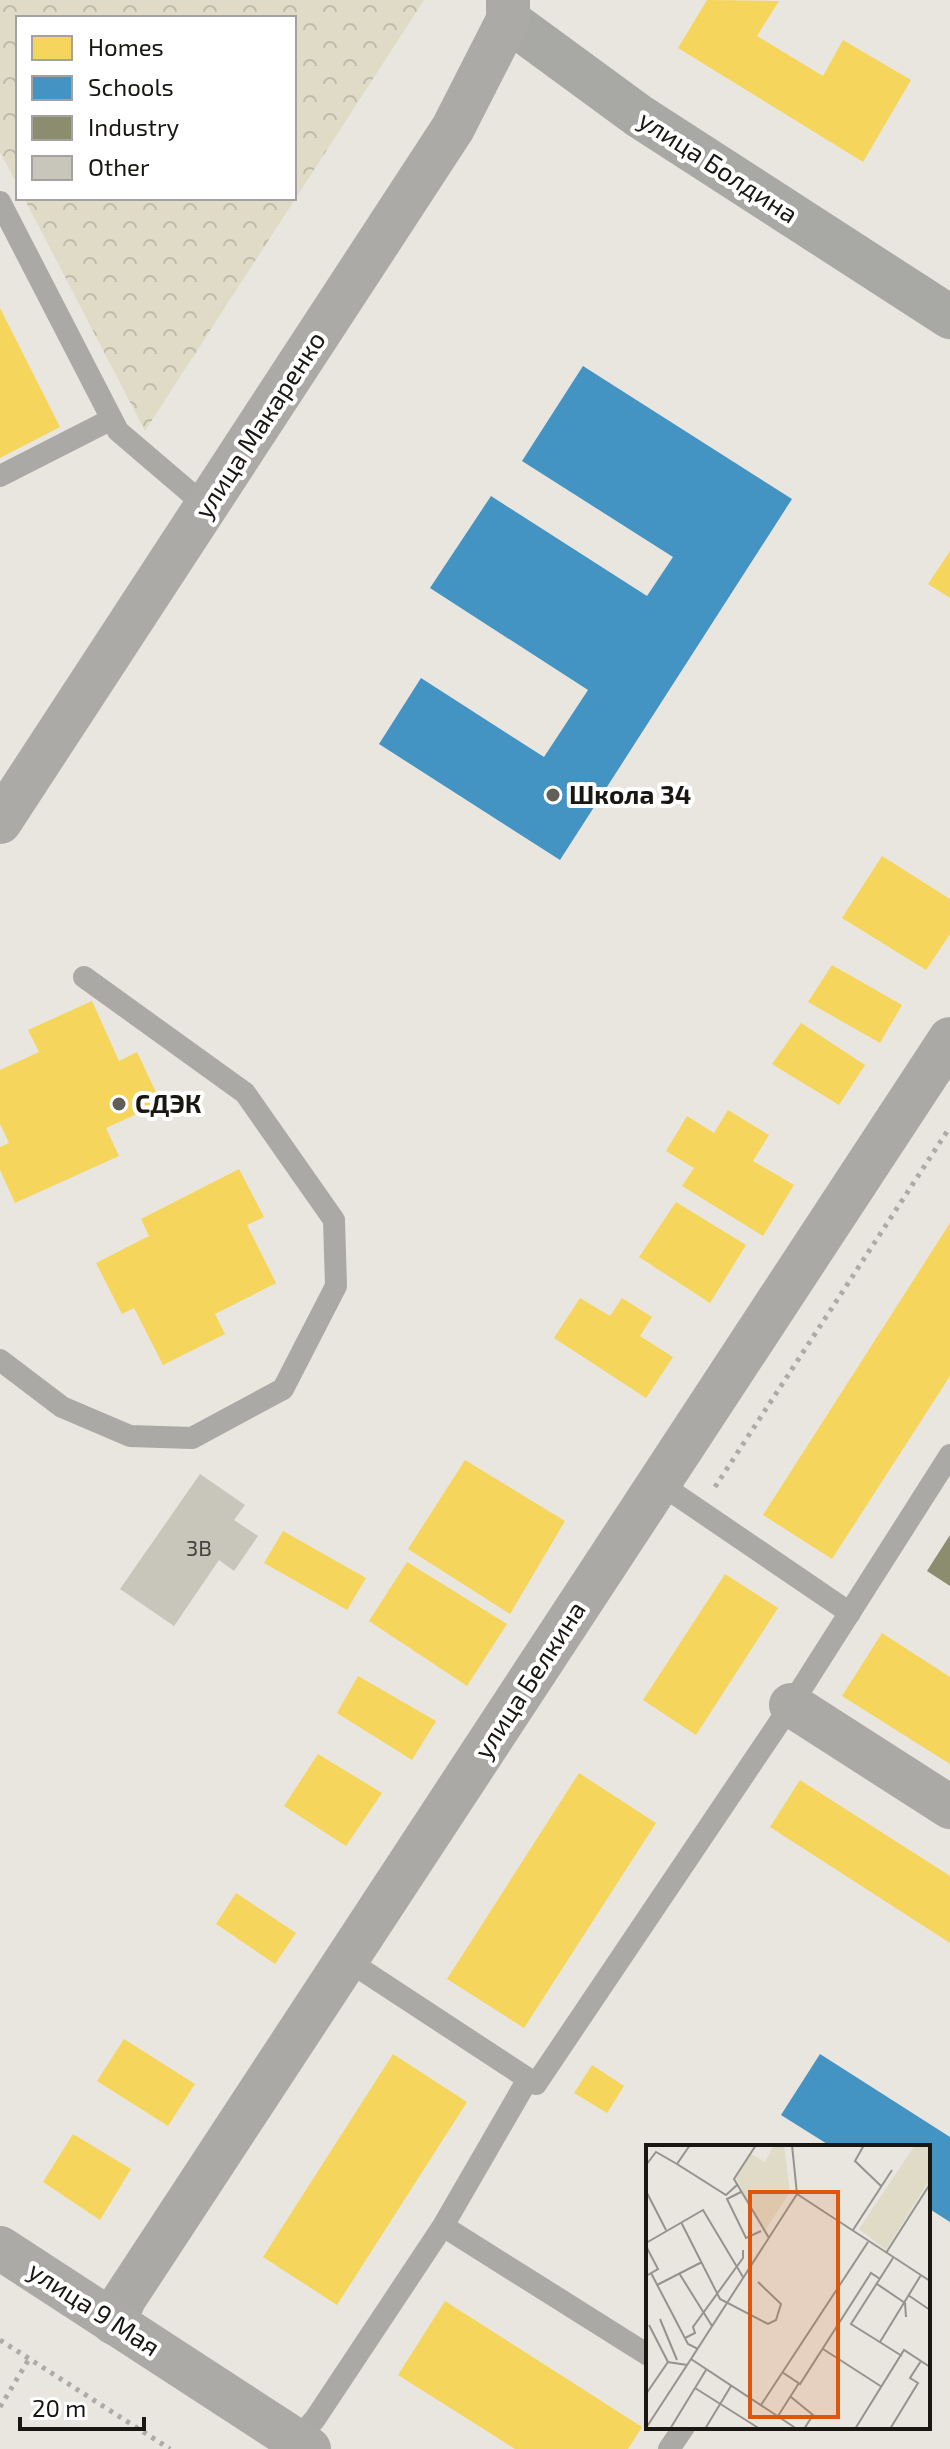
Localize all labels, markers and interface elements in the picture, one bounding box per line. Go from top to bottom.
legend [16,16,296,200]
text: Homes [88,32,164,61]
text: Schools [88,72,174,101]
street label: улица Болдина [633,103,804,229]
text: Industry [88,112,180,141]
text: Other [88,152,150,181]
street label: улица Макаренко [187,325,332,524]
place label: Школа 34 [569,778,691,809]
marker: Школа 34 [544,786,562,804]
place label: СДЭК [135,1087,202,1118]
marker: СДЭК [110,1095,128,1113]
house number: 3В [186,1534,212,1560]
street label: улица Белкина [466,1595,592,1764]
inset map [646,2145,930,2429]
street label: улица 9 Мая [23,2254,166,2363]
scale bar [20,2381,144,2431]
text: 20 m [32,2393,86,2422]

